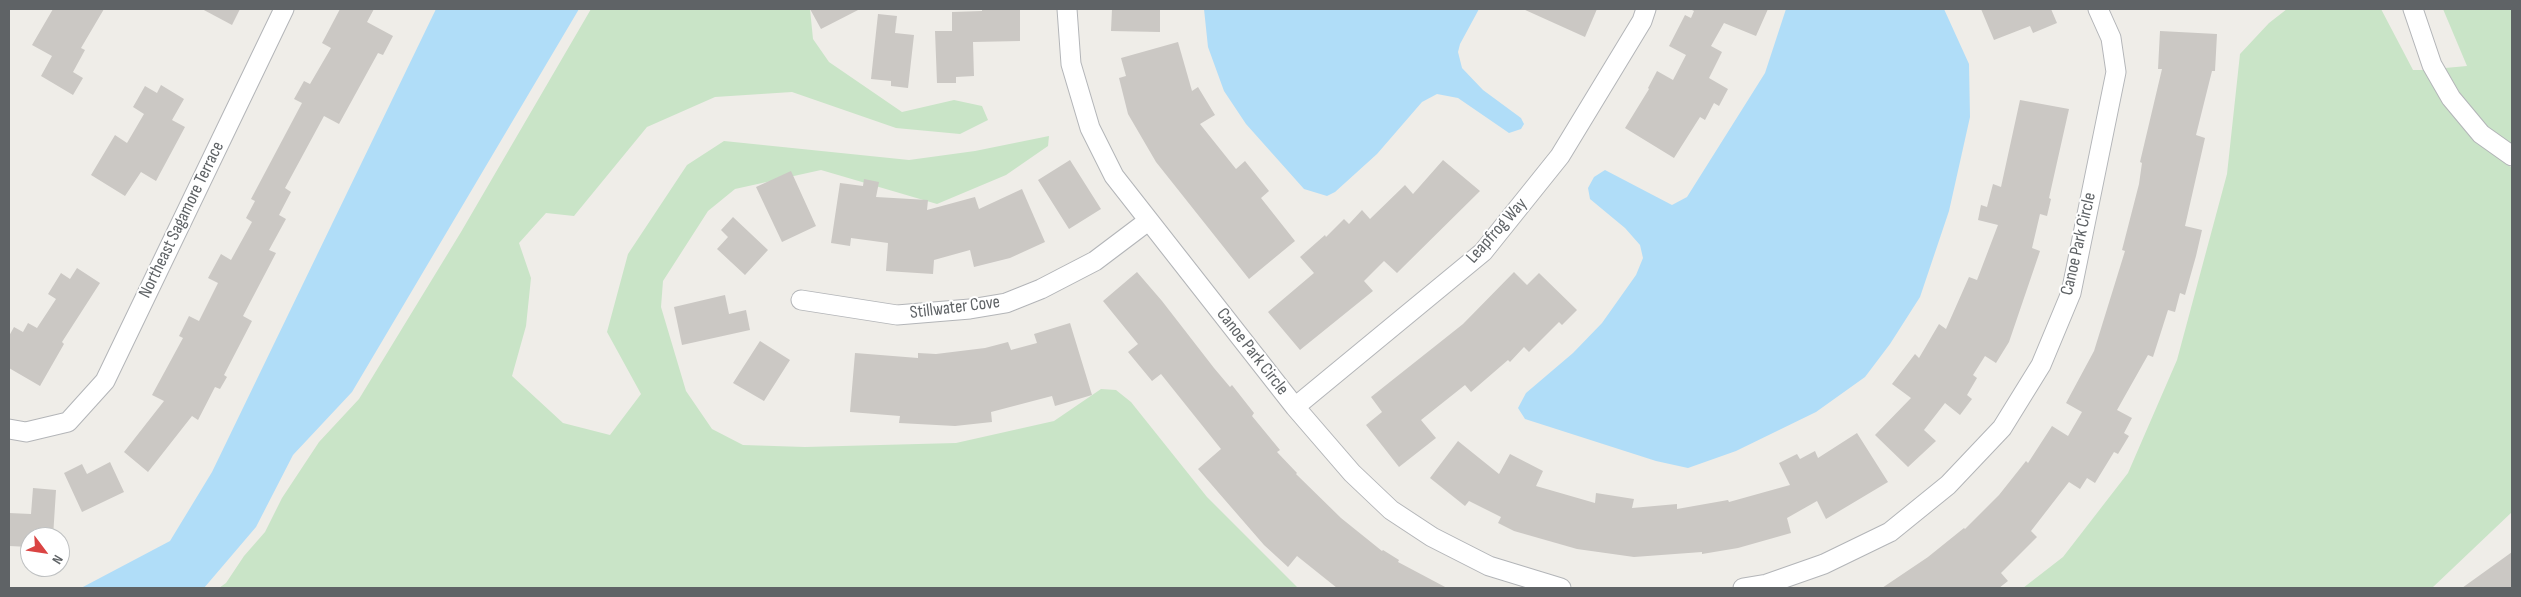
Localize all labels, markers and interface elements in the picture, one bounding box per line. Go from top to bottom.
street label: Northeast Sagamore Terrace [135,138,229,302]
street label: Canoe Park Circle [2057,191,2101,297]
street label: Leapfrog Way [1462,194,1532,268]
street label: Stillwater Cove [909,292,1001,324]
street label: Canoe Park Circle [1211,304,1293,400]
north arrow [20,527,70,577]
text: N [48,552,67,567]

